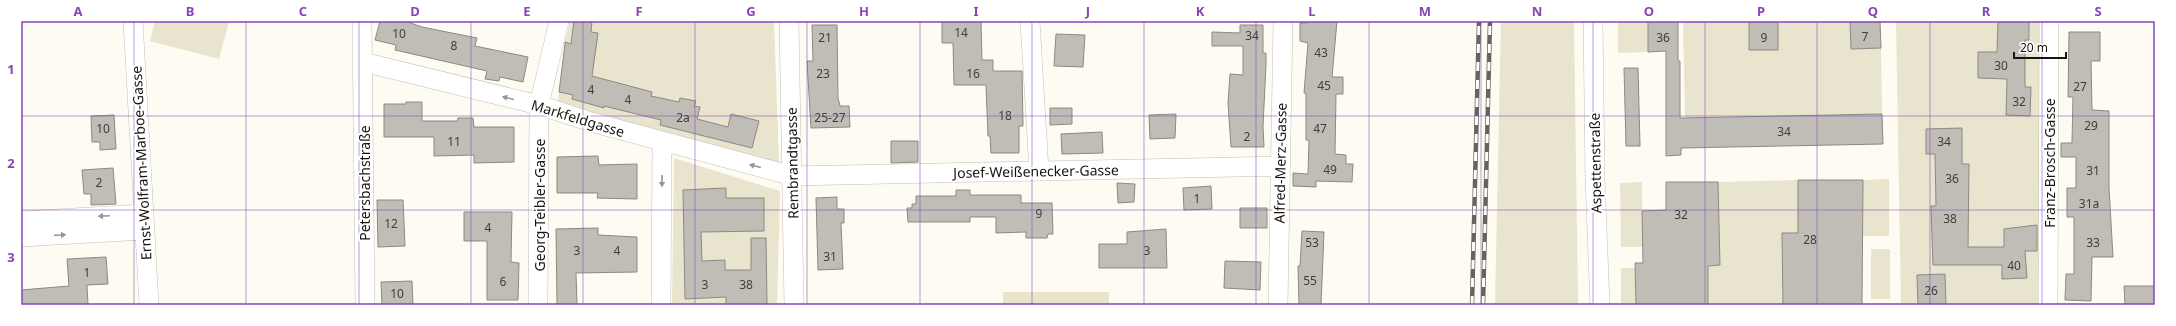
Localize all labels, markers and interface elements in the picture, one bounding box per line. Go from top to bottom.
text: A [74,2,83,20]
text: B [186,2,194,20]
text: C [299,2,307,20]
text: D [410,2,420,20]
text: E [523,2,531,20]
text: F [635,2,643,20]
text: G [746,2,756,20]
text: H [859,2,869,20]
text: I [973,2,979,20]
text: J [1085,2,1090,20]
text: K [1196,2,1205,20]
text: L [1308,2,1316,20]
text: M [1419,2,1431,20]
text: N [1532,2,1542,20]
text: O [1644,2,1654,20]
text: P [1757,2,1765,20]
text: Q [1868,2,1878,20]
text: R [1982,2,1991,20]
text: S [2094,2,2102,20]
house number: 14 [954,24,968,41]
house number: 10 [392,25,406,42]
house number: 34 [1245,27,1259,44]
house number: 7 [1862,28,1869,45]
house number: 21 [818,29,832,46]
house number: 36 [1656,29,1670,46]
house number: 9 [1761,29,1768,46]
scale bar [2014,34,2066,60]
house number: 8 [451,37,458,54]
text: 20 m [2020,39,2048,56]
house number: 43 [1314,44,1328,61]
house number: 30 [1994,57,2008,74]
text: 1 [7,60,15,78]
street label: Ernst-Wolfram-Marboe-Gasse [126,65,156,260]
house number: 23 [816,65,830,82]
house number: 16 [966,65,980,82]
house number: 45 [1317,77,1331,94]
house number: 27 [2073,78,2087,95]
house number: 4 [588,81,595,98]
house number: 4 [625,91,632,108]
house number: 32 [2012,93,2026,110]
one-way arrow [502,94,515,100]
street label: Markfeldgasse [529,95,627,141]
street label: Franz-Brosch-Gasse [2040,98,2059,228]
street label: Alfred-Merz-Gasse [1269,102,1291,224]
street label: Rembrandtgasse [782,107,802,219]
house number: 18 [998,107,1012,124]
house number: 2a [676,109,690,126]
house number: 25-27 [814,109,846,126]
street label: Aspettenstraße [1585,112,1605,213]
house number: 29 [2084,117,2098,134]
house number: 10 [96,120,110,137]
house number: 47 [1313,120,1327,137]
house number: 34 [1777,123,1791,140]
street label: Petersbachstraße [355,125,374,241]
house number: 2 [1244,128,1251,145]
house number: 11 [447,133,461,150]
house number: 34 [1937,133,1951,150]
street label: Georg-Teibler-Gasse [530,138,549,271]
text: 2 [7,154,15,172]
street label: Josef-Weißenecker-Gasse [951,160,1119,182]
house number: 49 [1323,161,1337,178]
house number: 31 [2086,162,2100,179]
one-way arrow [749,163,761,169]
house number: 36 [1945,170,1959,187]
house number: 2 [96,174,103,191]
one-way arrow [658,175,665,187]
house number: 1 [1194,190,1200,207]
house number: 31a [2079,195,2099,212]
house number: 9 [1036,205,1043,222]
house number: 32 [1674,206,1688,223]
house number: 38 [1943,210,1957,227]
one-way arrow [98,213,110,220]
house number: 12 [384,215,398,232]
house number: 4 [485,219,492,236]
house number: 28 [1803,231,1817,248]
one-way arrow [54,232,67,238]
house number: 53 [1305,234,1319,251]
house number: 33 [2086,234,2100,251]
house number: 3 [574,242,581,259]
house number: 4 [614,242,621,259]
house number: 3 [1144,242,1151,259]
text: 3 [7,248,15,266]
house number: 31 [823,248,837,265]
house number: 40 [2007,257,2021,274]
house number: 1 [84,264,90,281]
house number: 55 [1303,272,1317,289]
house number: 6 [500,273,507,290]
house number: 3 [702,276,709,293]
house number: 38 [739,276,753,293]
house number: 26 [1924,282,1938,299]
house number: 10 [390,285,404,302]

